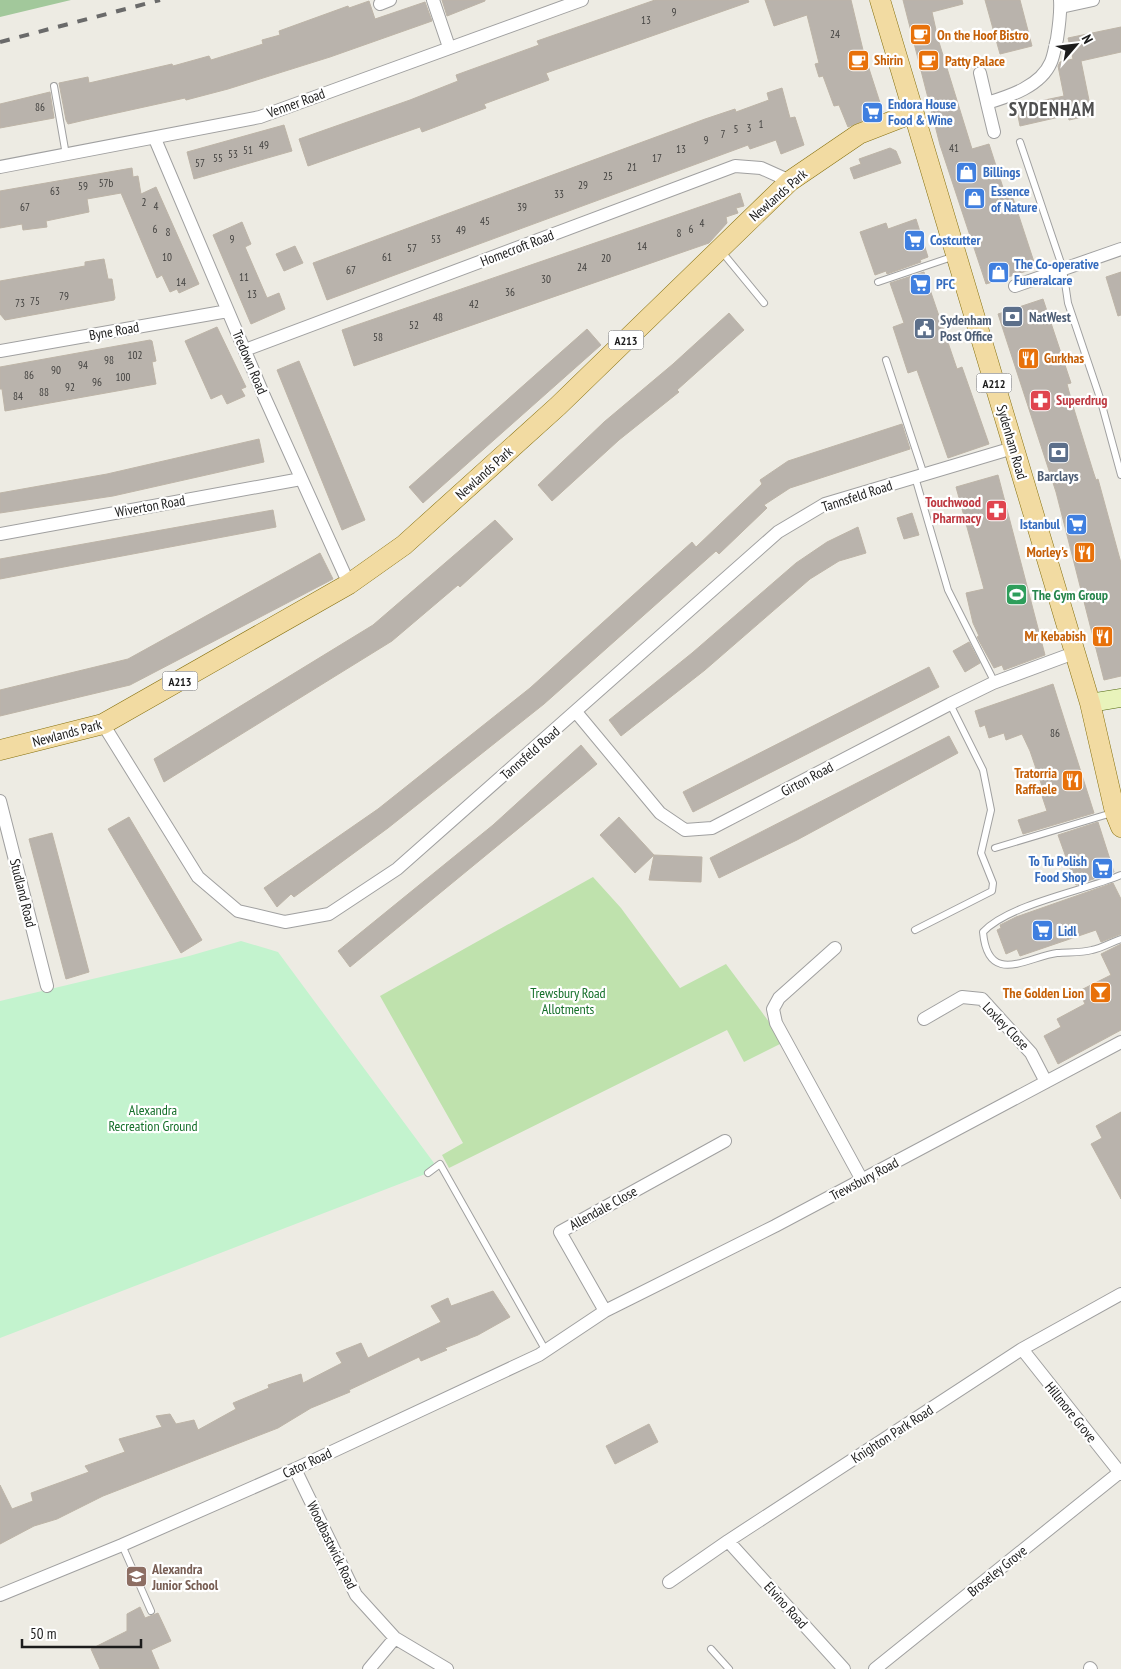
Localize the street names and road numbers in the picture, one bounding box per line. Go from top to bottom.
street label: Venner Road [264,84,327,122]
street label: Newlands Park [745,165,811,225]
street label: Homecroft Road [478,226,556,270]
street label: Byne Road [88,318,140,344]
street label: Tredown Road [228,327,272,397]
road number: A213 [608,330,644,350]
road number: A212 [976,373,1012,392]
street label: Sydenham Road [993,403,1031,481]
street label: Newlands Park [452,442,517,503]
street label: Tannsfeld Road [819,476,895,516]
street label: Wiverton Road [114,491,186,521]
road number: A213 [162,671,198,690]
street label: Newlands Park [30,715,104,751]
street label: Tannsfeld Road [496,722,564,784]
street label: Girton Road [778,758,836,800]
street label: Studland Road [6,857,40,929]
street label: Loxley Close [979,998,1033,1054]
street label: Trewsbury Road [827,1153,901,1205]
street label: Allendale Close [566,1182,640,1234]
street label: Hillmore Grove [1041,1378,1101,1446]
street label: Knighton Park Road [848,1401,936,1467]
street label: Cator Road [279,1444,335,1482]
street label: Woodbastwick Road [303,1498,361,1592]
street label: Broseley Grove [964,1541,1031,1600]
street label: Elvino Road [760,1578,812,1632]

